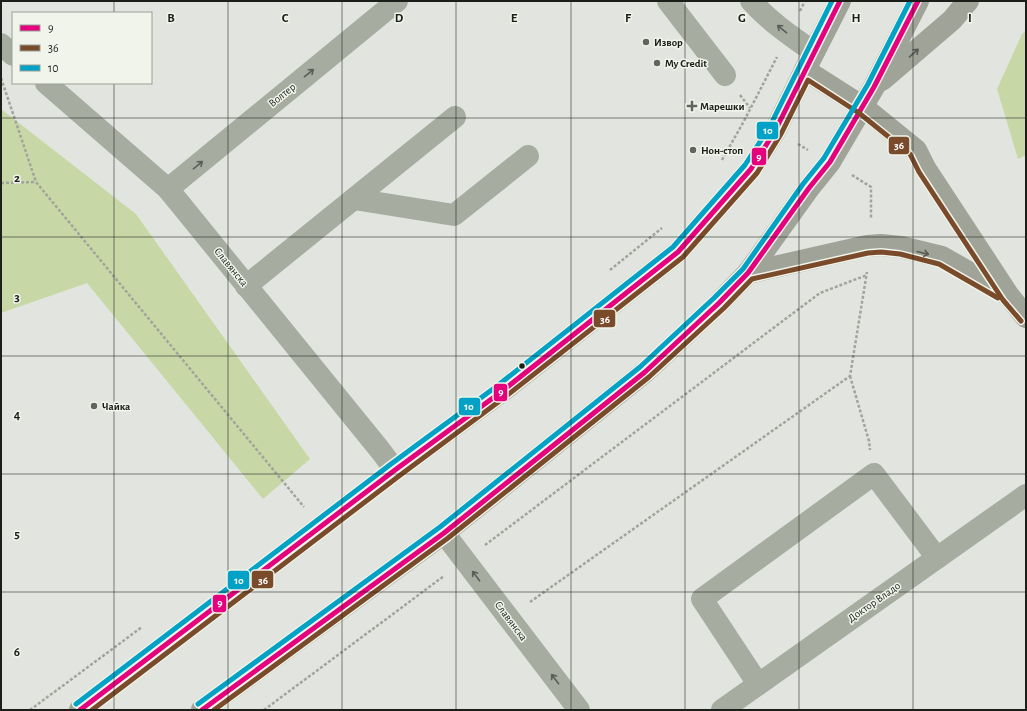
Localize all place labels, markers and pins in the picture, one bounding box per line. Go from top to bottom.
marker: Извор [641,37,651,47]
place label: Извор [654,37,683,48]
marker: My Credit [652,58,662,68]
place label: My Credit [665,58,707,69]
marker: Марешки [687,101,697,111]
place label: Марешки [700,101,745,112]
marker: Нон-стоп [688,145,698,155]
place label: Нон-стоп [701,145,743,156]
unlabelled marker [517,361,527,371]
marker: Чайка [89,401,99,411]
place label: Чайка [102,401,130,412]

